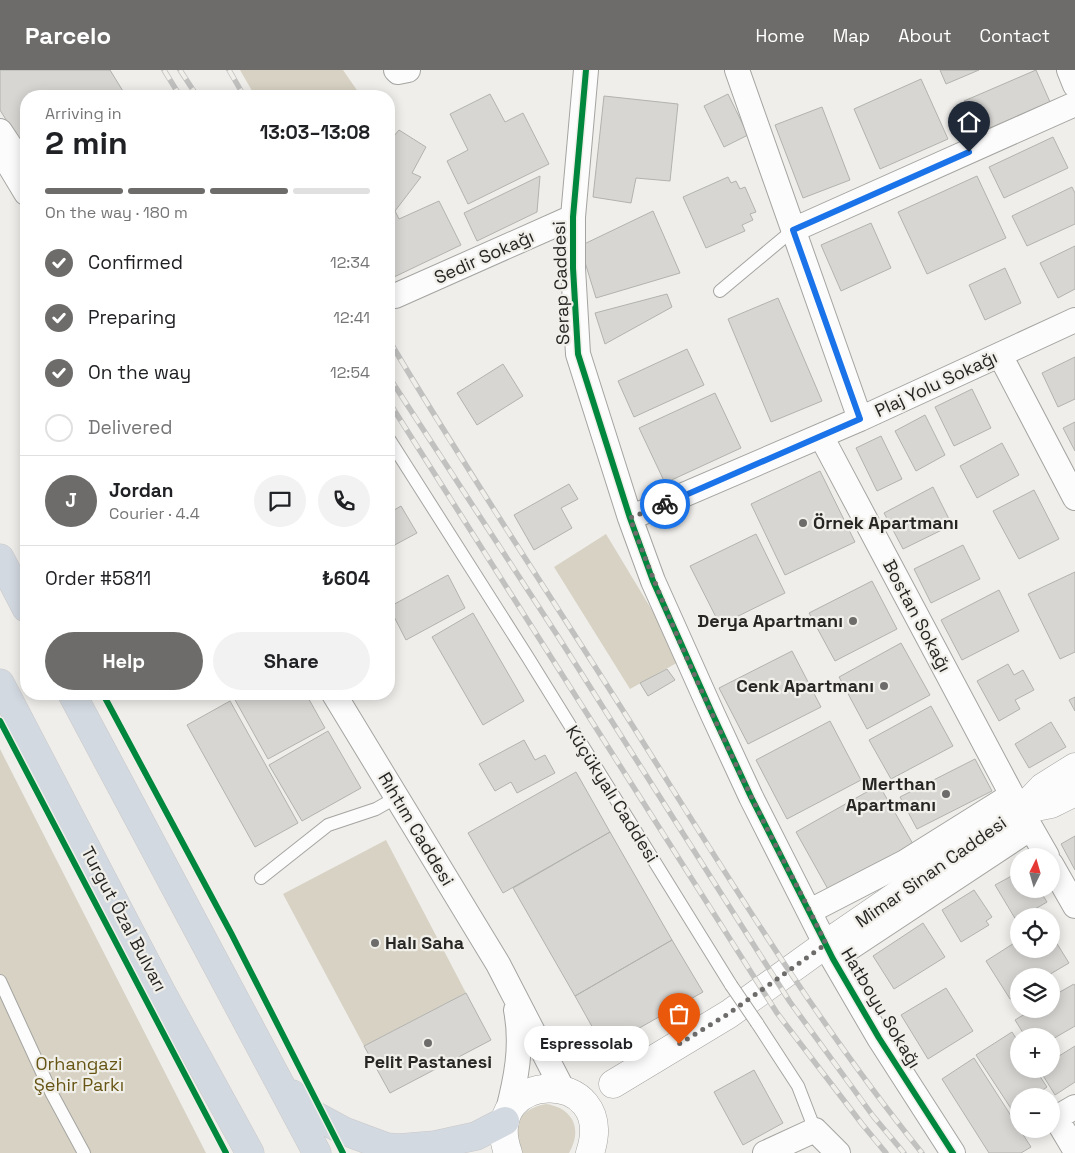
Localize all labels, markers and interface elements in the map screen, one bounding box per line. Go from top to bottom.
text: Parcelo [25,20,111,51]
text: Home [756,24,805,47]
text: Map [833,24,870,47]
text: About [898,24,952,47]
text: Contact [980,24,1050,47]
pin [948,101,990,152]
text: Arriving in [45,103,122,124]
icon: home [955,108,983,136]
text: 13:03–13:08 [260,120,370,145]
text: 2 min [45,123,128,163]
text: On the way · 180 m [45,202,188,223]
street label: Serap Caddesi [547,221,574,345]
street label: Sedir Sokağı [430,224,537,289]
icon: check [45,249,73,277]
text: Confirmed [88,250,183,275]
text: 12:34 [330,252,370,273]
icon: check [45,304,73,332]
text: Preparing [88,305,176,330]
text: 12:41 [333,307,370,328]
street label: Plaj Yolu Sokağı [871,345,1001,422]
icon: check [45,359,73,387]
text: On the way [88,360,191,385]
text: 12:54 [330,362,370,383]
text: Delivered [88,415,173,440]
button: chat [254,475,306,527]
button: phone [318,475,370,527]
text: Jordan [109,478,174,503]
courier [640,479,690,529]
text: J [65,488,77,513]
icon: bike [651,490,679,518]
text: Courier · 4.4 [109,503,200,524]
place label: Örnek Apartmanı [813,511,959,534]
marker: Örnek Apartmanı [797,517,809,529]
street label: Bostan Sokağı [878,556,957,676]
text: Order #5811 [45,566,151,591]
text: ₺604 [322,566,370,591]
place label: Derya Apartmanı [697,609,843,632]
marker: Derya Apartmanı [847,615,859,627]
button: Help [45,632,203,690]
button: Share [213,632,370,690]
place label: Cenk Apartmanı [736,674,874,697]
marker: Cenk Apartmanı [878,680,890,692]
street label: Küçükyalı Caddesi [561,721,664,867]
street label: Rıhtım Caddesi [373,768,459,890]
place label: Merthan Apartmanı [846,772,936,816]
marker: Merthan Apartmanı [940,788,952,800]
street label: Mimar Sinan Caddesi [851,811,1011,932]
street label: Turgut Özal Bulvarı [76,842,172,995]
north arrow [1010,848,1060,898]
map controls [1010,848,1060,1138]
button: locate [1010,908,1060,958]
place label: Halı Saha [385,931,465,954]
marker: Halı Saha [369,937,381,949]
street label: Hatboyu Sokağı [836,943,927,1072]
button: layers [1010,968,1060,1018]
pin [658,993,700,1044]
icon: bag [665,1000,693,1028]
callout: Espressolab [524,1026,649,1062]
button: + [1010,1028,1060,1078]
text: Espressolab [540,1033,633,1054]
marker: Pelit Pastanesi [422,1037,434,1049]
place label: Pelit Pastanesi [364,1050,492,1073]
park label: Orhangazi Şehir Parkı [34,1052,124,1096]
button: − [1010,1088,1060,1138]

